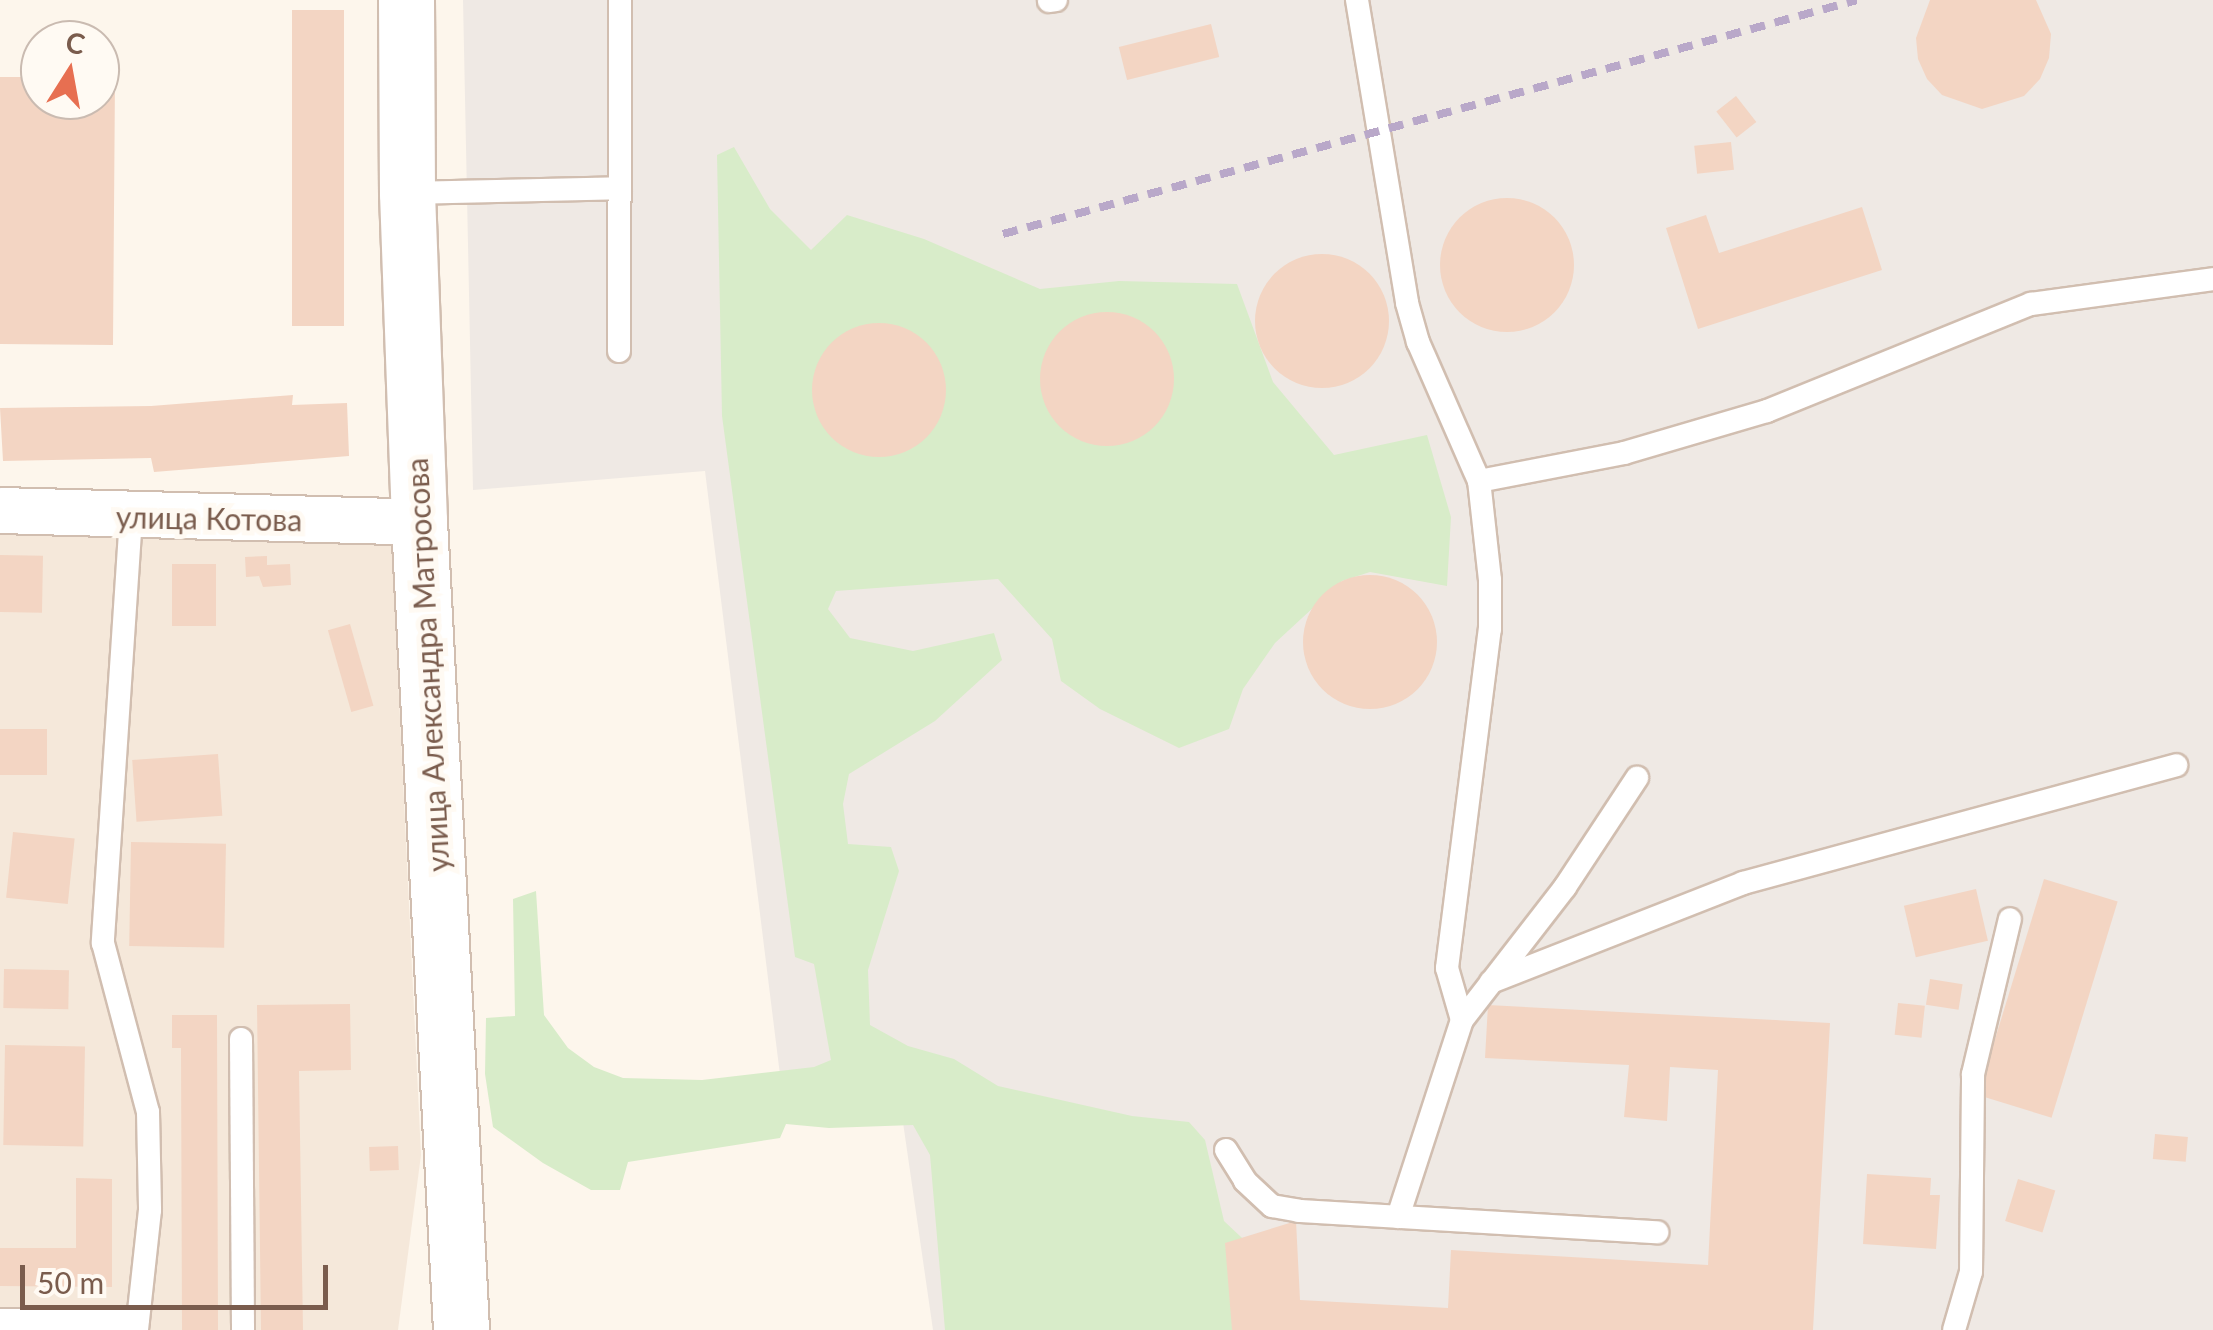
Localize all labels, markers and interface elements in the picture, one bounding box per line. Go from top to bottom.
north arrow [20,20,120,120]
text: С [63,24,88,61]
street label: улица Александра Матросова [398,457,456,873]
street label: улица Котова [116,498,302,538]
scale bar [25,1245,332,1307]
text: 50 m [37,1264,104,1300]

